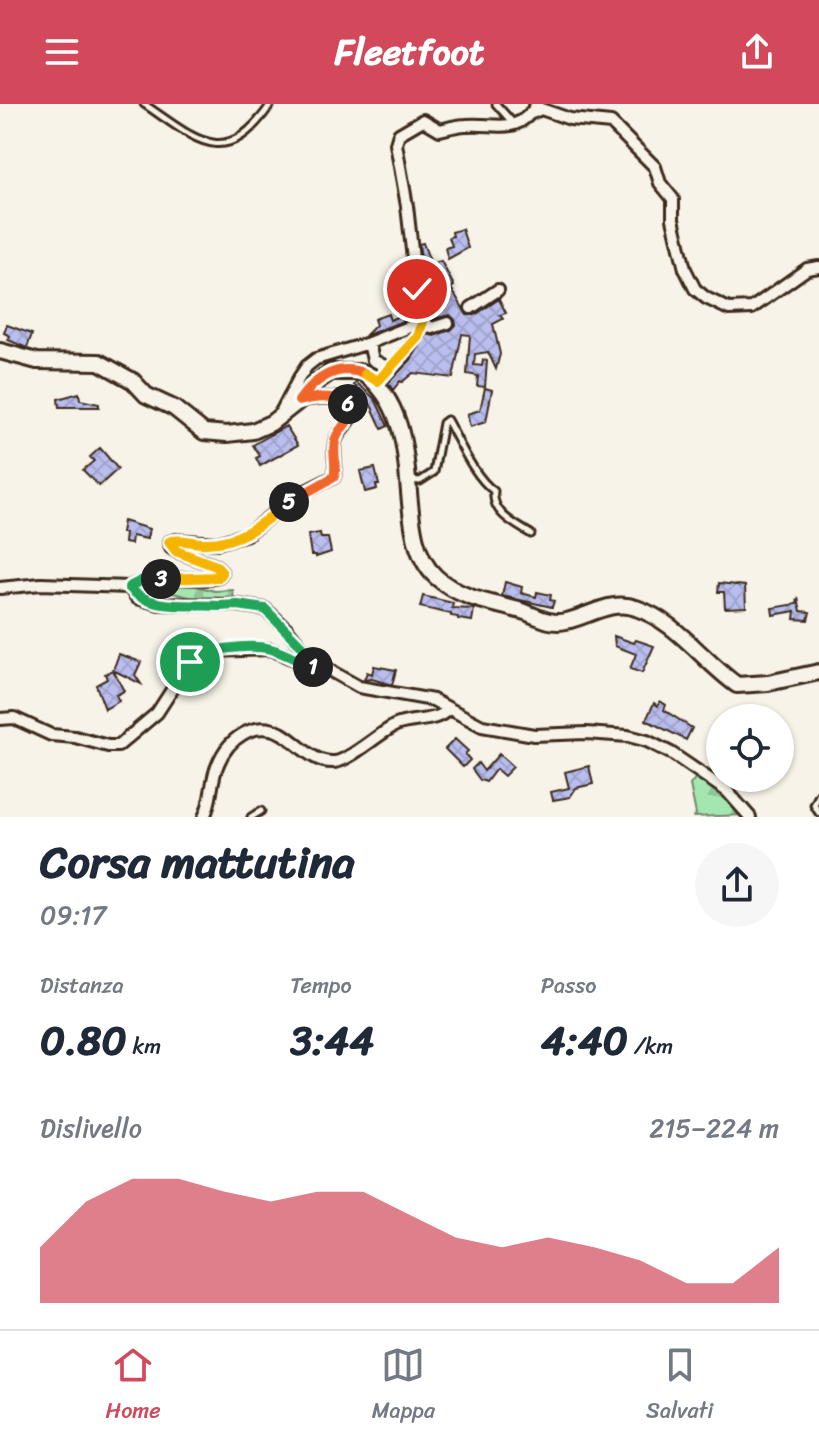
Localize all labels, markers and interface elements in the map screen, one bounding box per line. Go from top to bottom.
text: Fleetfoot [334,20,485,84]
icon: menu [40,30,84,74]
icon: share [735,30,779,74]
pin [383,255,451,323]
icon: check [395,267,439,311]
pin: 6 [328,384,368,424]
text: 6 [342,384,354,423]
pin: 5 [269,482,309,522]
text: 5 [282,482,296,521]
pin: 3 [141,559,181,599]
text: 3 [155,559,167,598]
pin [156,628,224,696]
icon: arrive [168,640,212,684]
pin: 1 [293,647,333,687]
text: 1 [308,647,318,686]
map controls [706,704,794,792]
button: locate [706,704,794,792]
text: Corsa mattutina [40,823,355,901]
button: share [695,843,779,927]
text: 09:17 [40,892,106,938]
text: Distanza [40,966,123,1005]
text: Tempo [290,966,352,1005]
text: Passo [541,966,596,1005]
text: 0.80 [40,1005,127,1076]
text: 3:44 [290,1005,374,1076]
text: 4:40 [541,1005,628,1076]
text: km [127,1027,161,1066]
text: /km [628,1027,673,1066]
text: Dislivello [40,1105,142,1151]
text: 215–224 m [649,1105,779,1151]
tab: Home [106,1343,161,1430]
tab: Mappa [372,1343,435,1430]
tab: Salvati [646,1343,713,1430]

